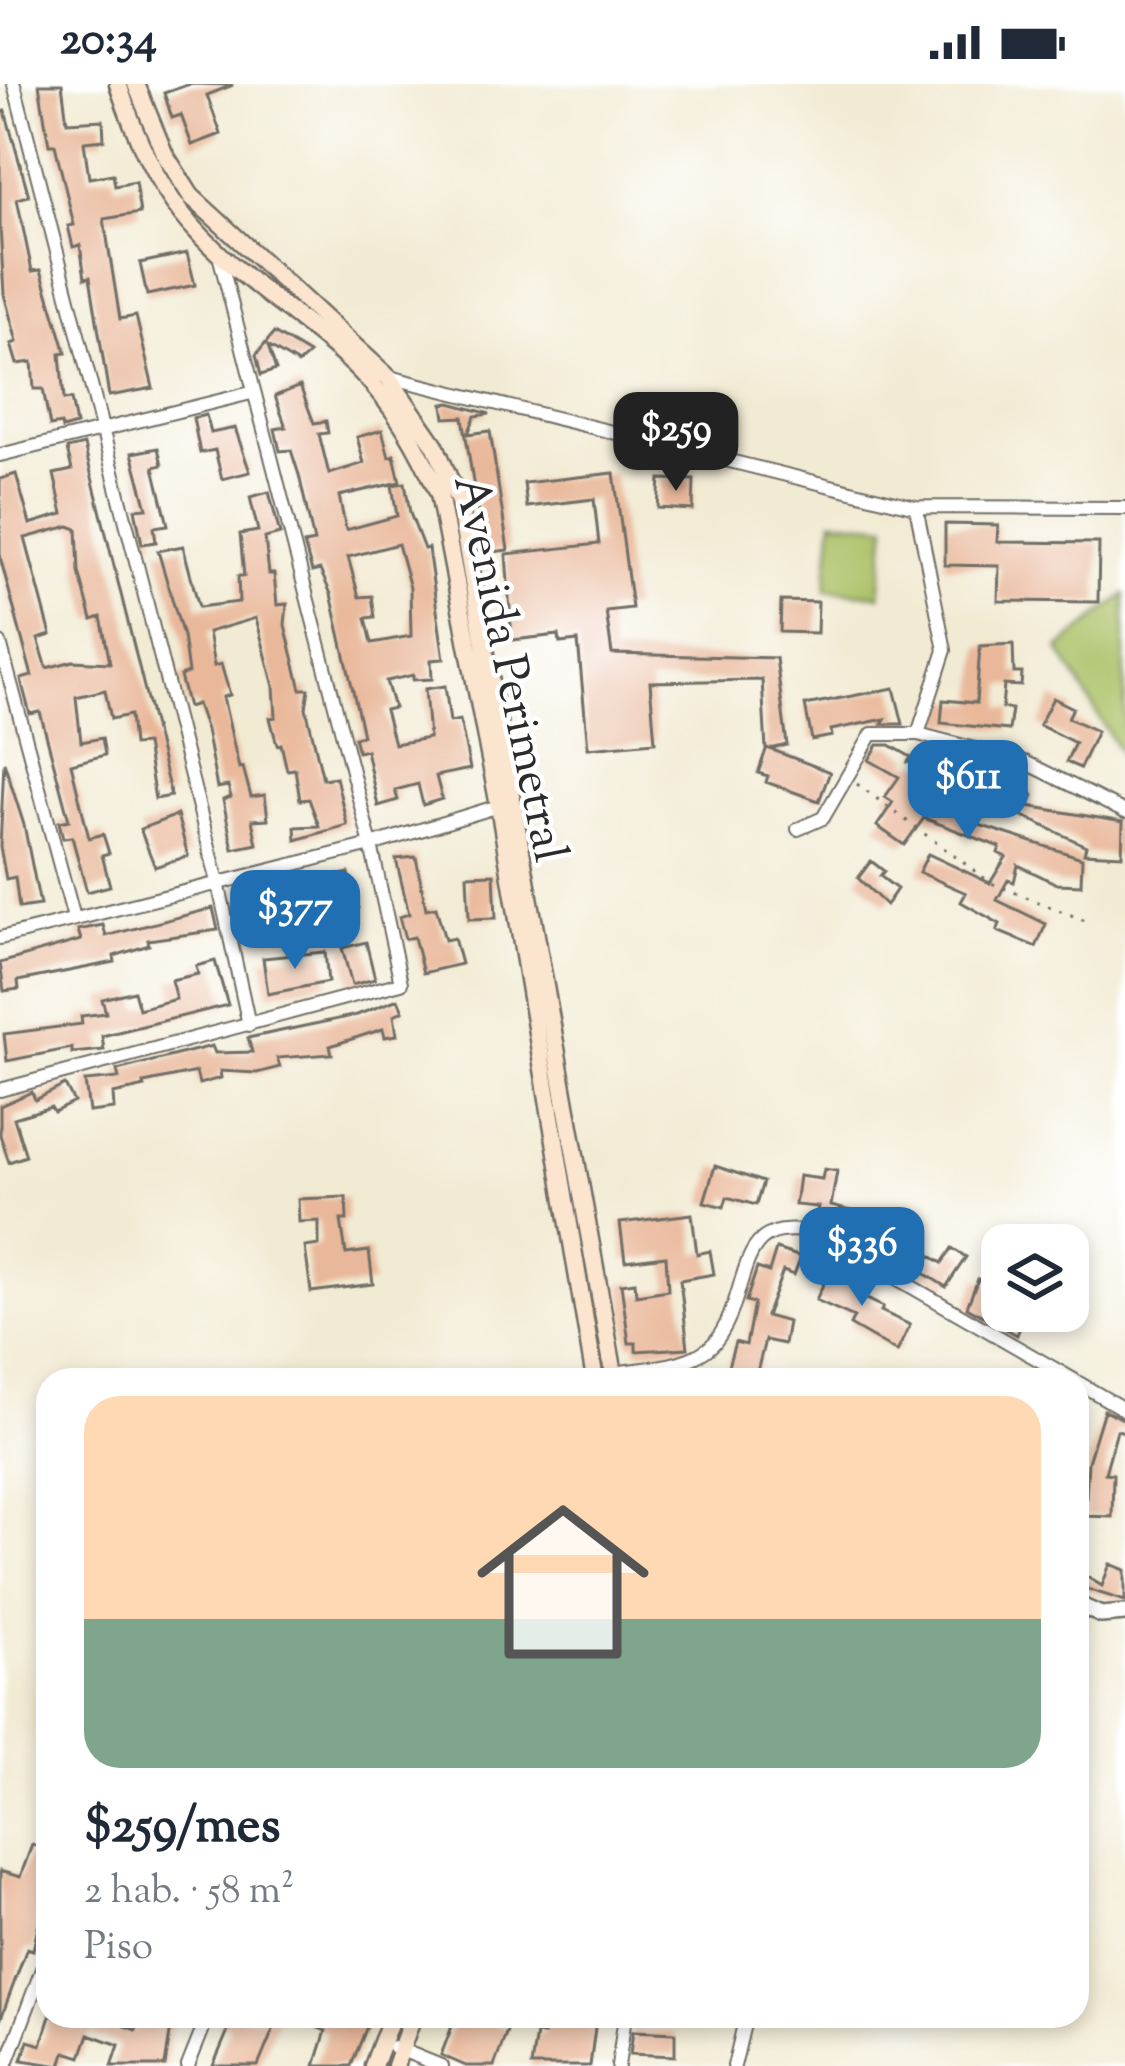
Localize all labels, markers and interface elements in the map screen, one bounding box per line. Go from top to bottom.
text: 20:34 [60,10,157,75]
pin: $259 [605,392,747,494]
text: $259 [640,403,712,459]
street label: Avenida Perimetral [432,469,582,869]
pin: $611 [897,740,1039,842]
text: $611 [935,751,1001,807]
pin: $377 [224,870,366,972]
text: $377 [257,881,333,937]
pin: $336 [791,1207,933,1309]
text: $336 [826,1218,898,1274]
map controls [981,1224,1089,1332]
button: layers [981,1224,1089,1332]
icon: home [455,1474,671,1690]
text: $259/mes [84,1792,280,1865]
text: 2 hab. · 58 m² [84,1865,294,1921]
text: Piso [84,1921,153,1977]

